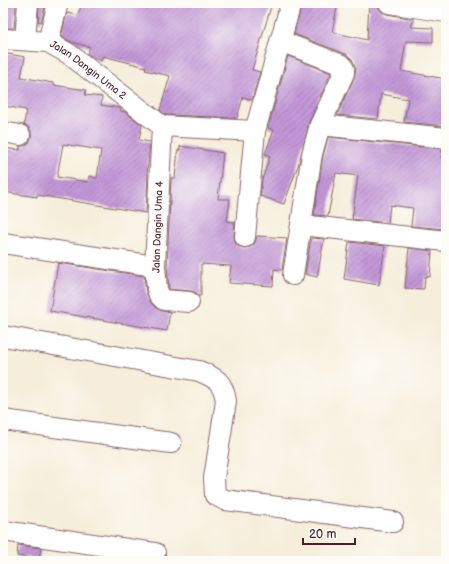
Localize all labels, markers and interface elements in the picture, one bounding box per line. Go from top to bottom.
street label: Jalan Dangin Uma 2 [48,38,129,102]
street label: Jalan Dangin Uma 4 [150,181,166,273]
scale bar [303,520,355,546]
text: 20 m [309,527,336,542]

